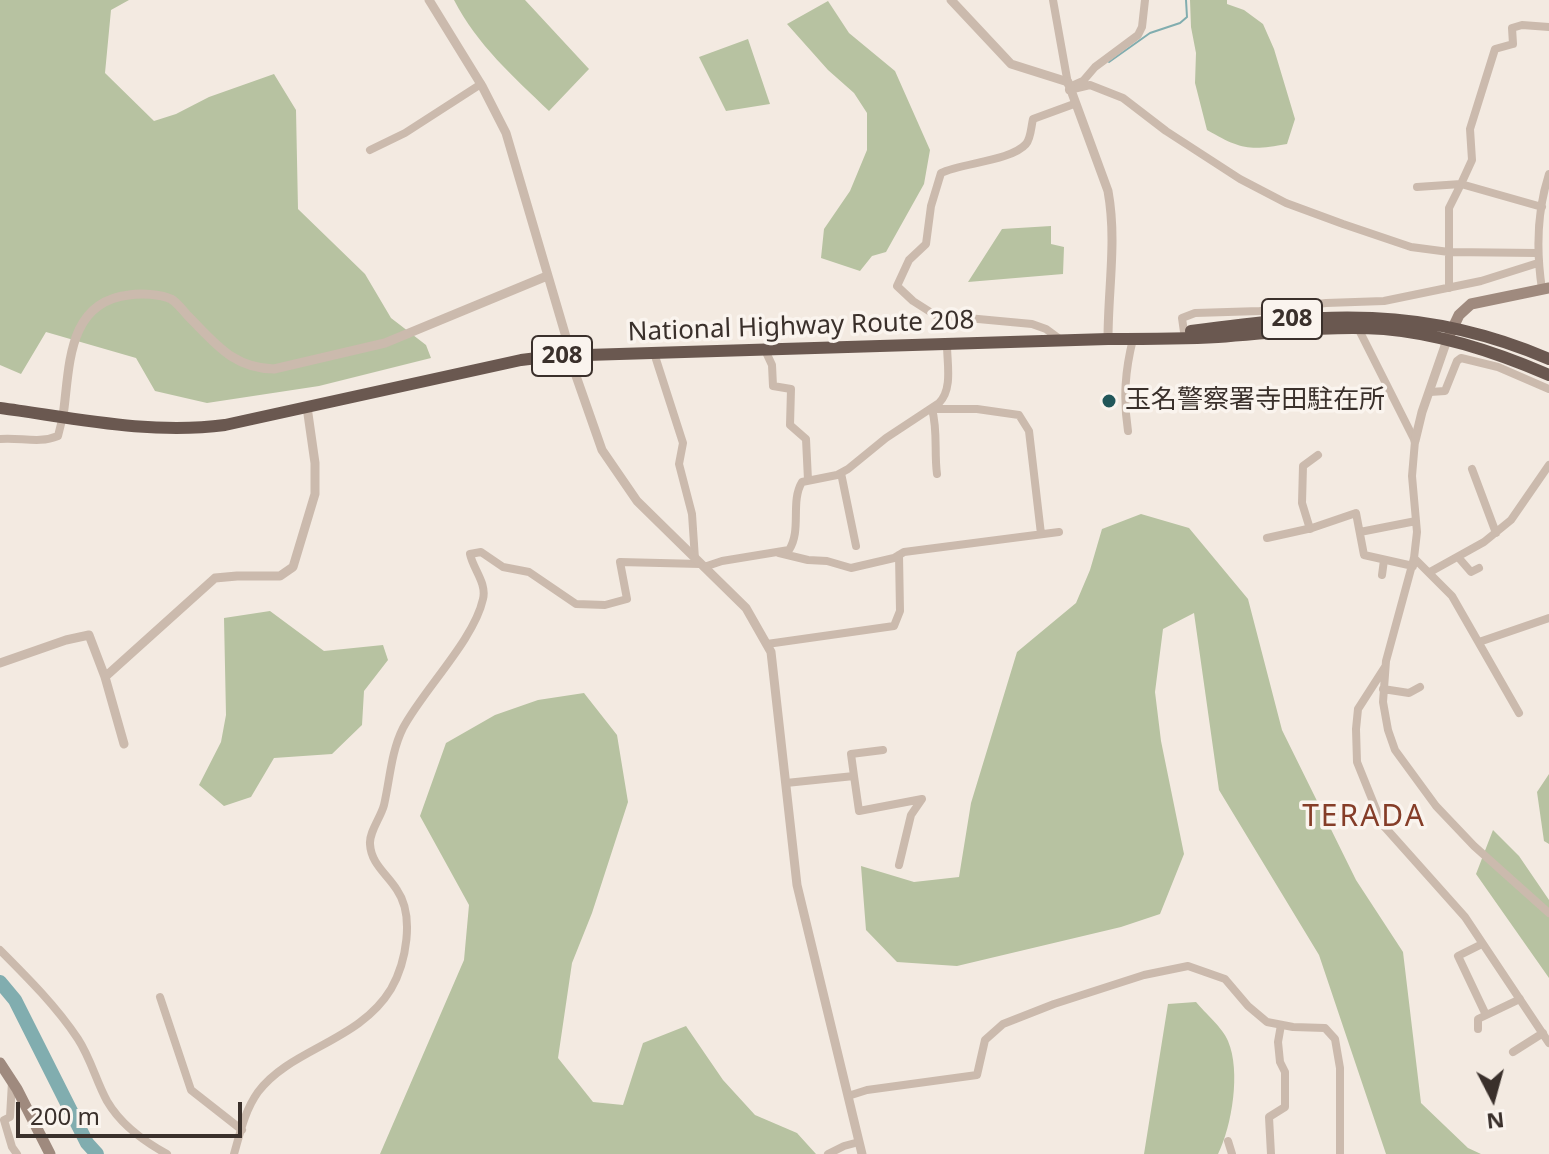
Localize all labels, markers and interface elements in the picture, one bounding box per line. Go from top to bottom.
road number: 208 [1262,299,1322,339]
street label: National Highway Route 208 [627,305,975,349]
road number: 208 [532,336,592,376]
place label: 玉名警察署寺田駐在所 [1125,385,1385,417]
marker: 玉名警察署寺田駐在所 [1100,392,1118,410]
district label: TERADA [1302,799,1426,835]
north arrow [1453,1058,1533,1138]
scale bar [20,1086,246,1136]
text: 200 m [30,1099,100,1132]
text: N [1485,1106,1506,1138]

